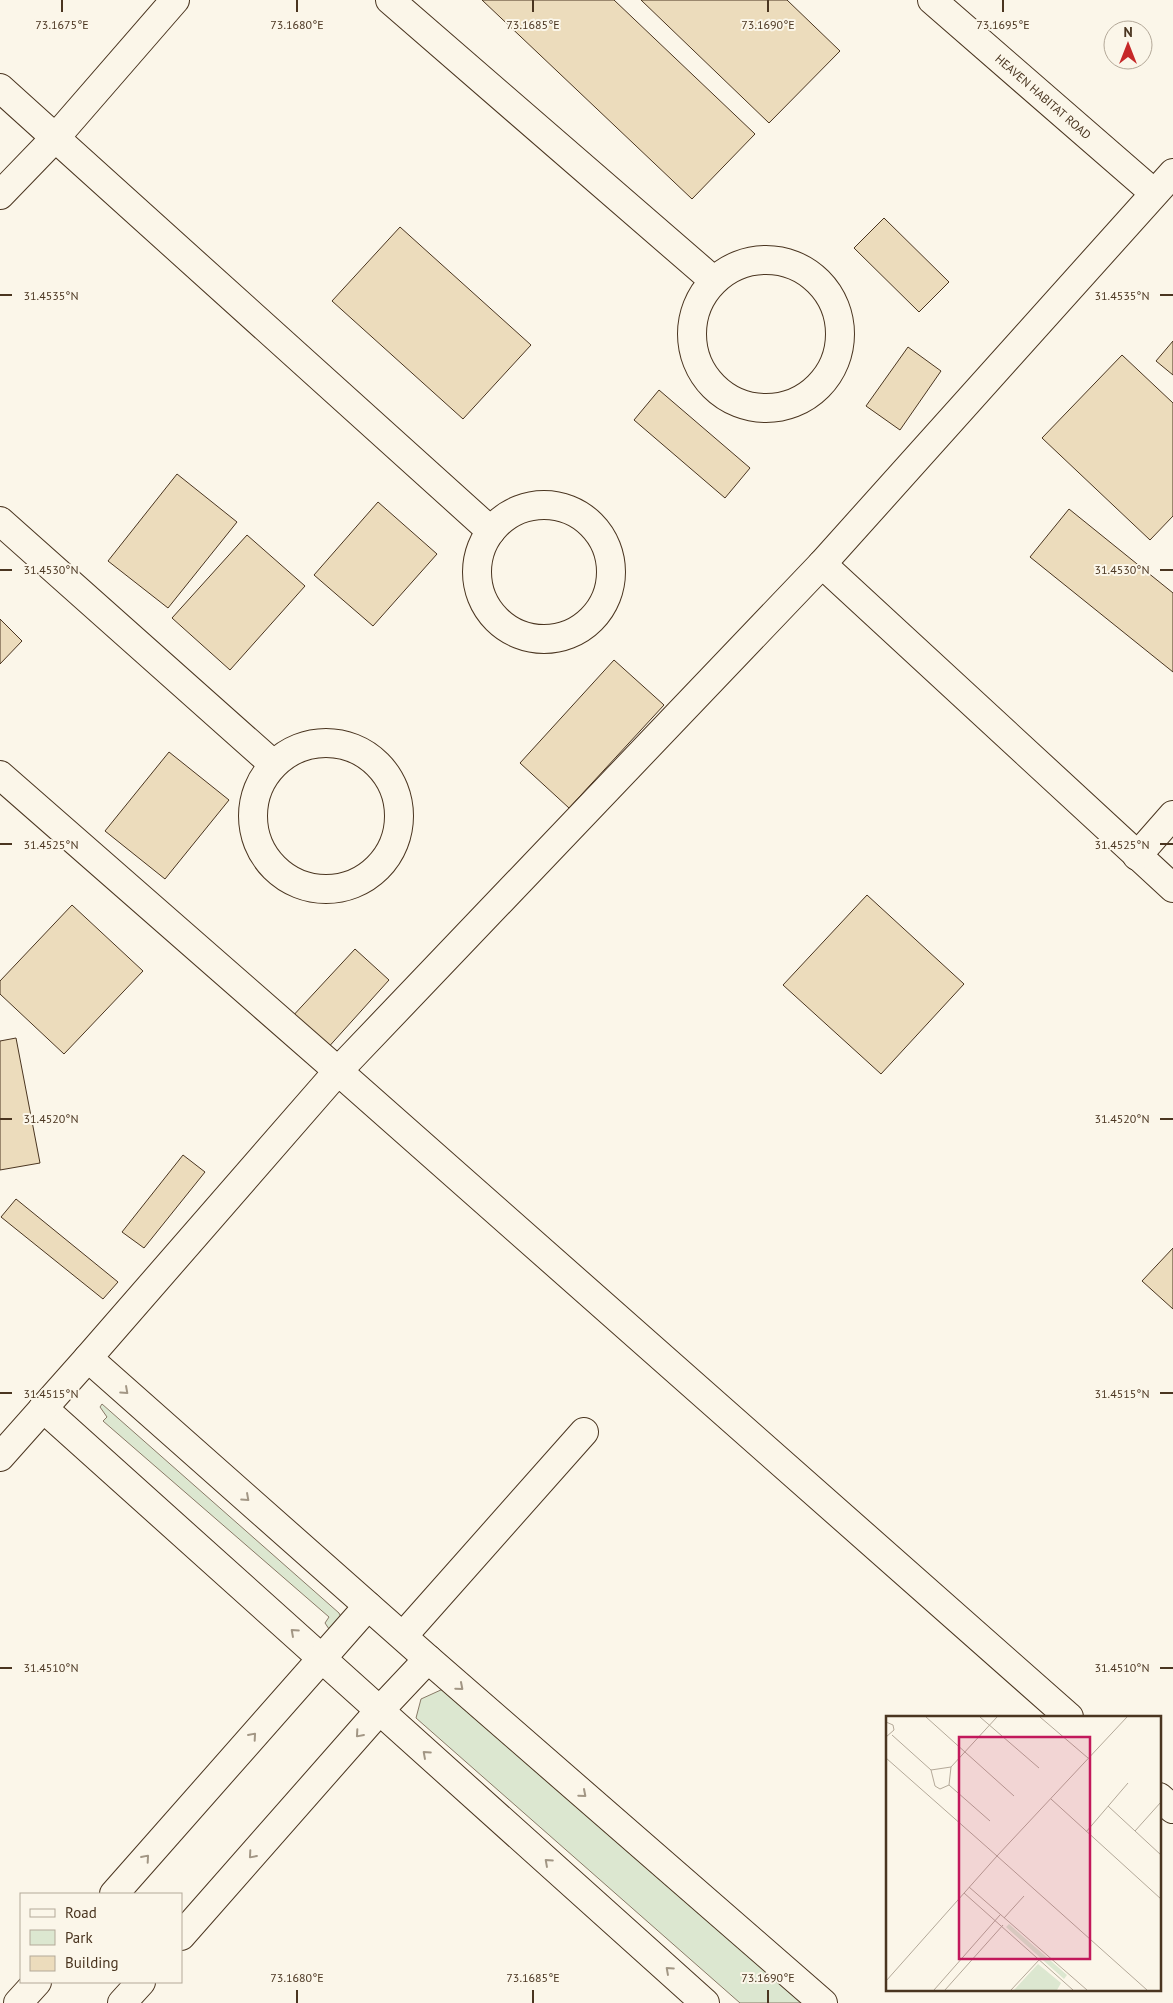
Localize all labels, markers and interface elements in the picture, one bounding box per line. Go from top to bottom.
text: 73.1675°E [35,17,89,32]
text: 73.1680°E [270,17,324,32]
text: 73.1685°E [506,17,560,32]
text: 73.1690°E [741,17,795,32]
text: 73.1695°E [976,17,1030,32]
north arrow [1103,20,1153,70]
text: N [1123,23,1133,41]
street label: HEAVEN HABITAT ROAD [992,51,1094,142]
text: 31.4535°N [24,288,78,303]
text: 31.4535°N [1095,288,1149,303]
text: 31.4530°N [24,562,78,577]
text: 31.4530°N [1095,562,1149,577]
text: 31.4525°N [24,837,78,852]
text: 31.4525°N [1095,837,1149,852]
text: 31.4520°N [24,1111,78,1126]
text: 31.4520°N [1095,1111,1149,1126]
one-way arrow [119,1385,128,1394]
text: 31.4515°N [24,1386,78,1401]
text: 31.4515°N [1095,1386,1149,1401]
one-way arrow [241,1492,250,1501]
one-way arrow [290,1629,299,1638]
text: 31.4510°N [24,1660,78,1675]
text: 31.4510°N [1095,1660,1149,1675]
one-way arrow [454,1681,463,1690]
inset map [886,1716,1160,1990]
one-way arrow [356,1728,365,1737]
one-way arrow [248,1732,257,1741]
one-way arrow [423,1750,432,1759]
one-way arrow [577,1788,586,1797]
one-way arrow [249,1850,258,1859]
one-way arrow [140,1854,149,1863]
one-way arrow [544,1859,553,1868]
legend [20,1893,182,1983]
text: Road [65,1903,97,1922]
text: Park [65,1928,93,1947]
text: Building [65,1953,119,1972]
one-way arrow [665,1967,674,1976]
text: 73.1680°E [270,1970,324,1985]
text: 73.1685°E [506,1970,560,1985]
text: 73.1690°E [741,1970,795,1985]

